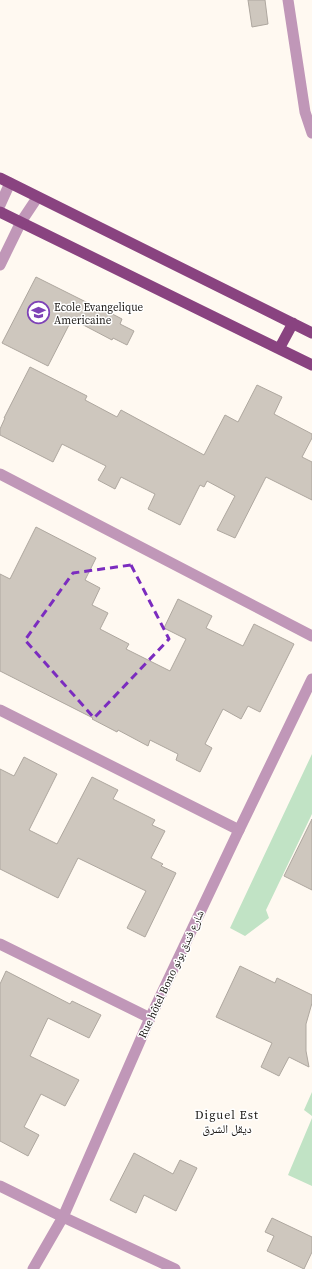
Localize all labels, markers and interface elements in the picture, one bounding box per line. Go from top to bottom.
school or university icon: Ecole Evangelique Americaine [25,300,51,326]
place label: Ecole Evangelique Americaine [54,300,143,328]
street label: Rue hôtel Bono شارع فندق بونو [135,908,208,1041]
district label: Diguel Est ديقل الشرق [195,1107,259,1137]

